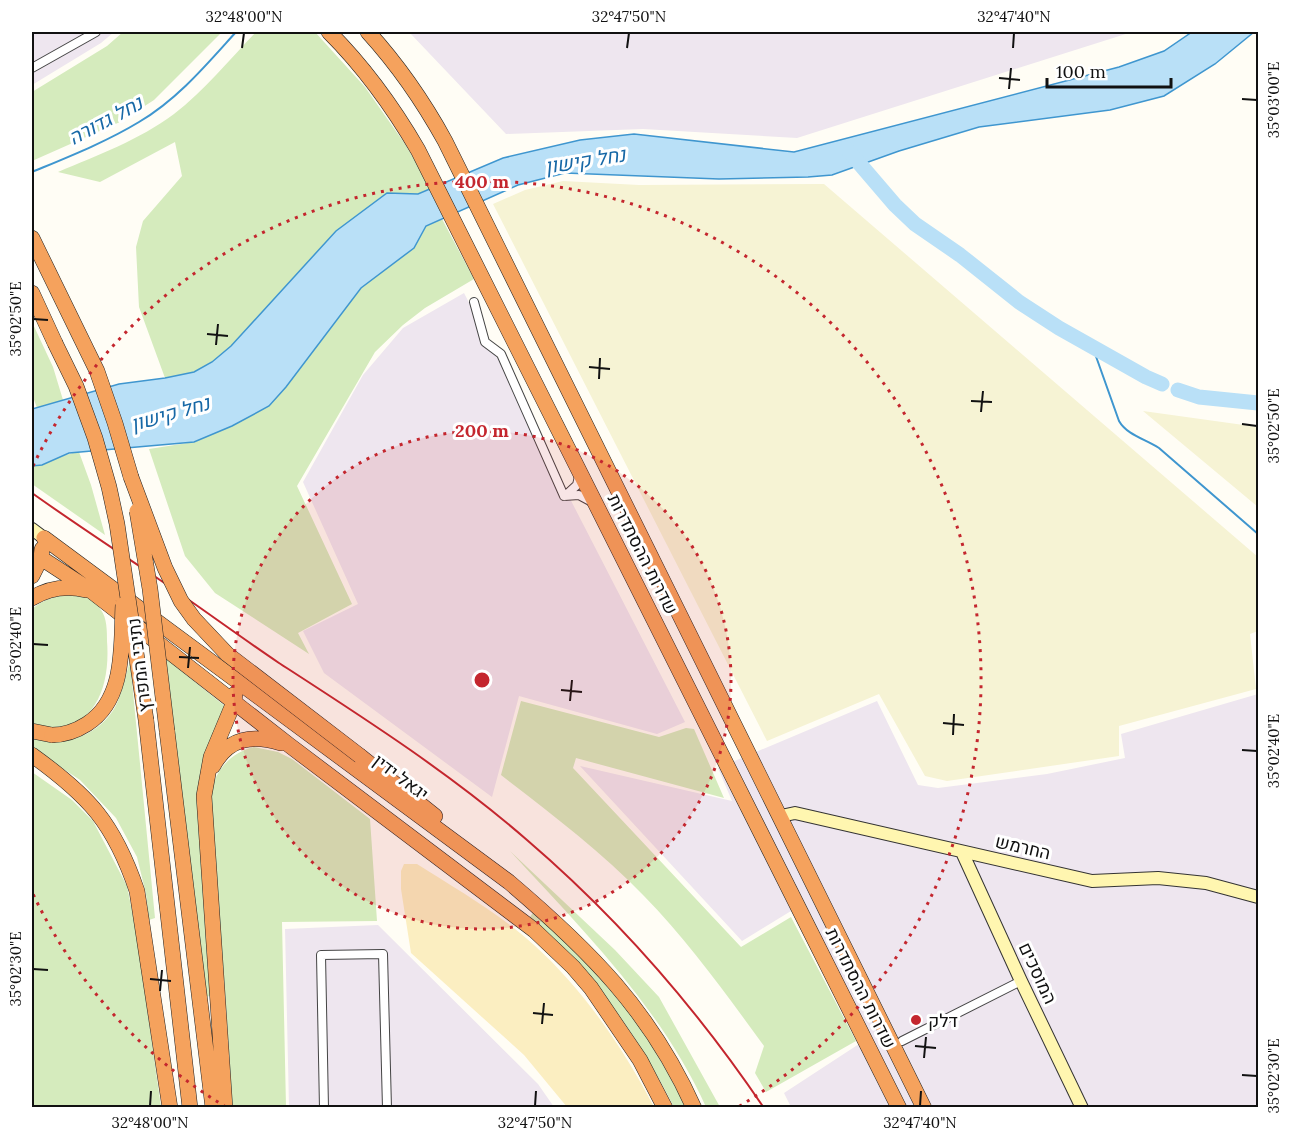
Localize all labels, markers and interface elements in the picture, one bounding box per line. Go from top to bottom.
text: 32°48'00"N [206,7,282,26]
text: 32°47'50"N [592,7,666,26]
text: 32°47'40"N [977,7,1051,26]
scale bar [1047,51,1172,89]
text: 100 m [1056,60,1106,83]
text: 35°03'00"E [1264,62,1283,138]
water label: נחל גדורה [64,89,148,150]
water label: נחל קישון [543,141,629,179]
text: 400 m [455,170,509,193]
text: 35°02'50"E [6,281,25,357]
text: 35°02'50"E [1264,388,1283,464]
water label: נחל קישון [128,389,214,436]
text: 200 m [455,419,509,442]
street label: שדרות ההסתדרות [603,490,683,618]
text: 35°02'40"E [6,607,25,681]
street label: נתיבי המפרץ [122,617,156,713]
centre of rings [472,670,492,690]
text: 35°02'40"E [1264,714,1283,788]
street label: יגאל ידין [369,749,433,805]
street label: החרמש [993,829,1053,865]
street label: שדרות ההסתדרות [821,924,901,1052]
text: 35°02'30"E [6,931,25,1007]
street label: המוסכים [1014,939,1062,1007]
place label: דלק [928,1009,958,1032]
marker: דלק [909,1013,923,1027]
text: 35°02'30"E [1264,1038,1283,1114]
text: 32°48'00"N [112,1113,188,1132]
text: 32°47'50"N [498,1113,572,1132]
text: 32°47'40"N [883,1113,957,1132]

